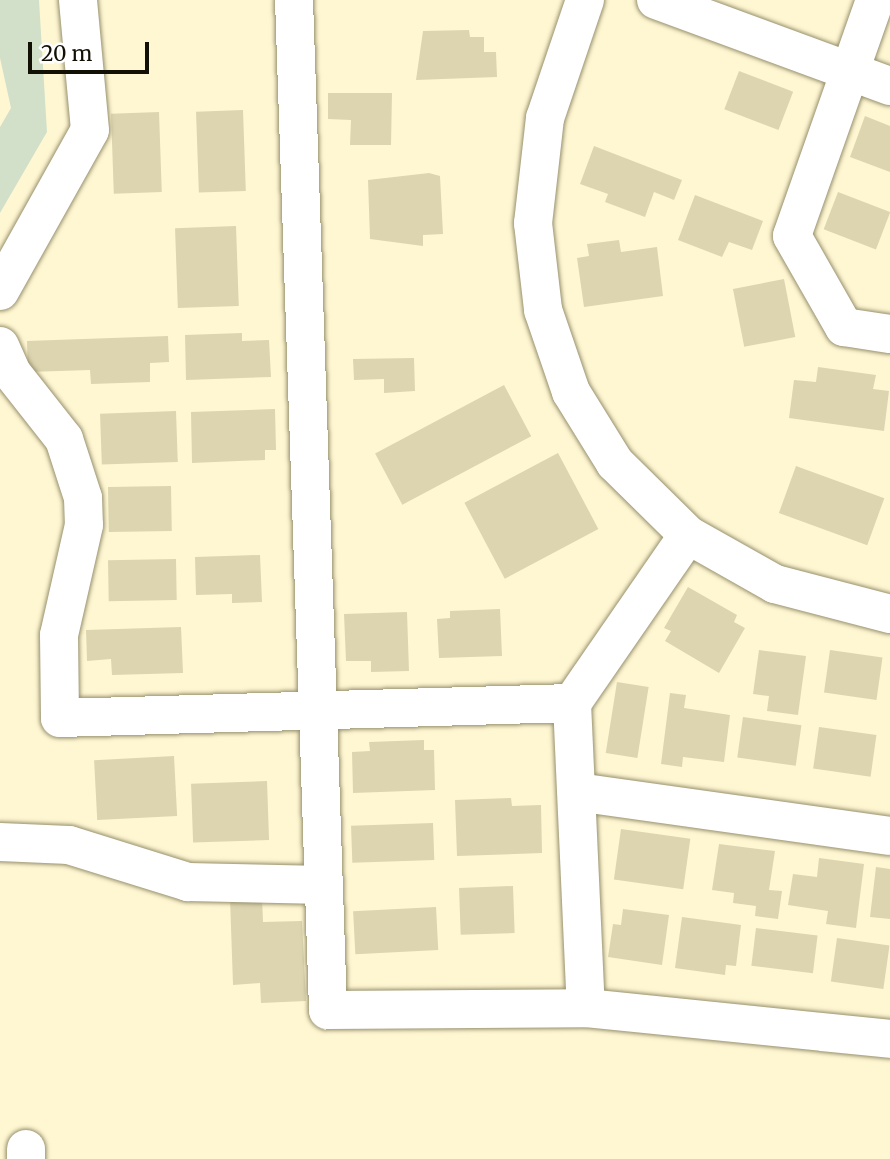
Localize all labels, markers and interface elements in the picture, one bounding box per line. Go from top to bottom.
scale bar [32,28,152,72]
text: 20 m [41,40,92,67]

